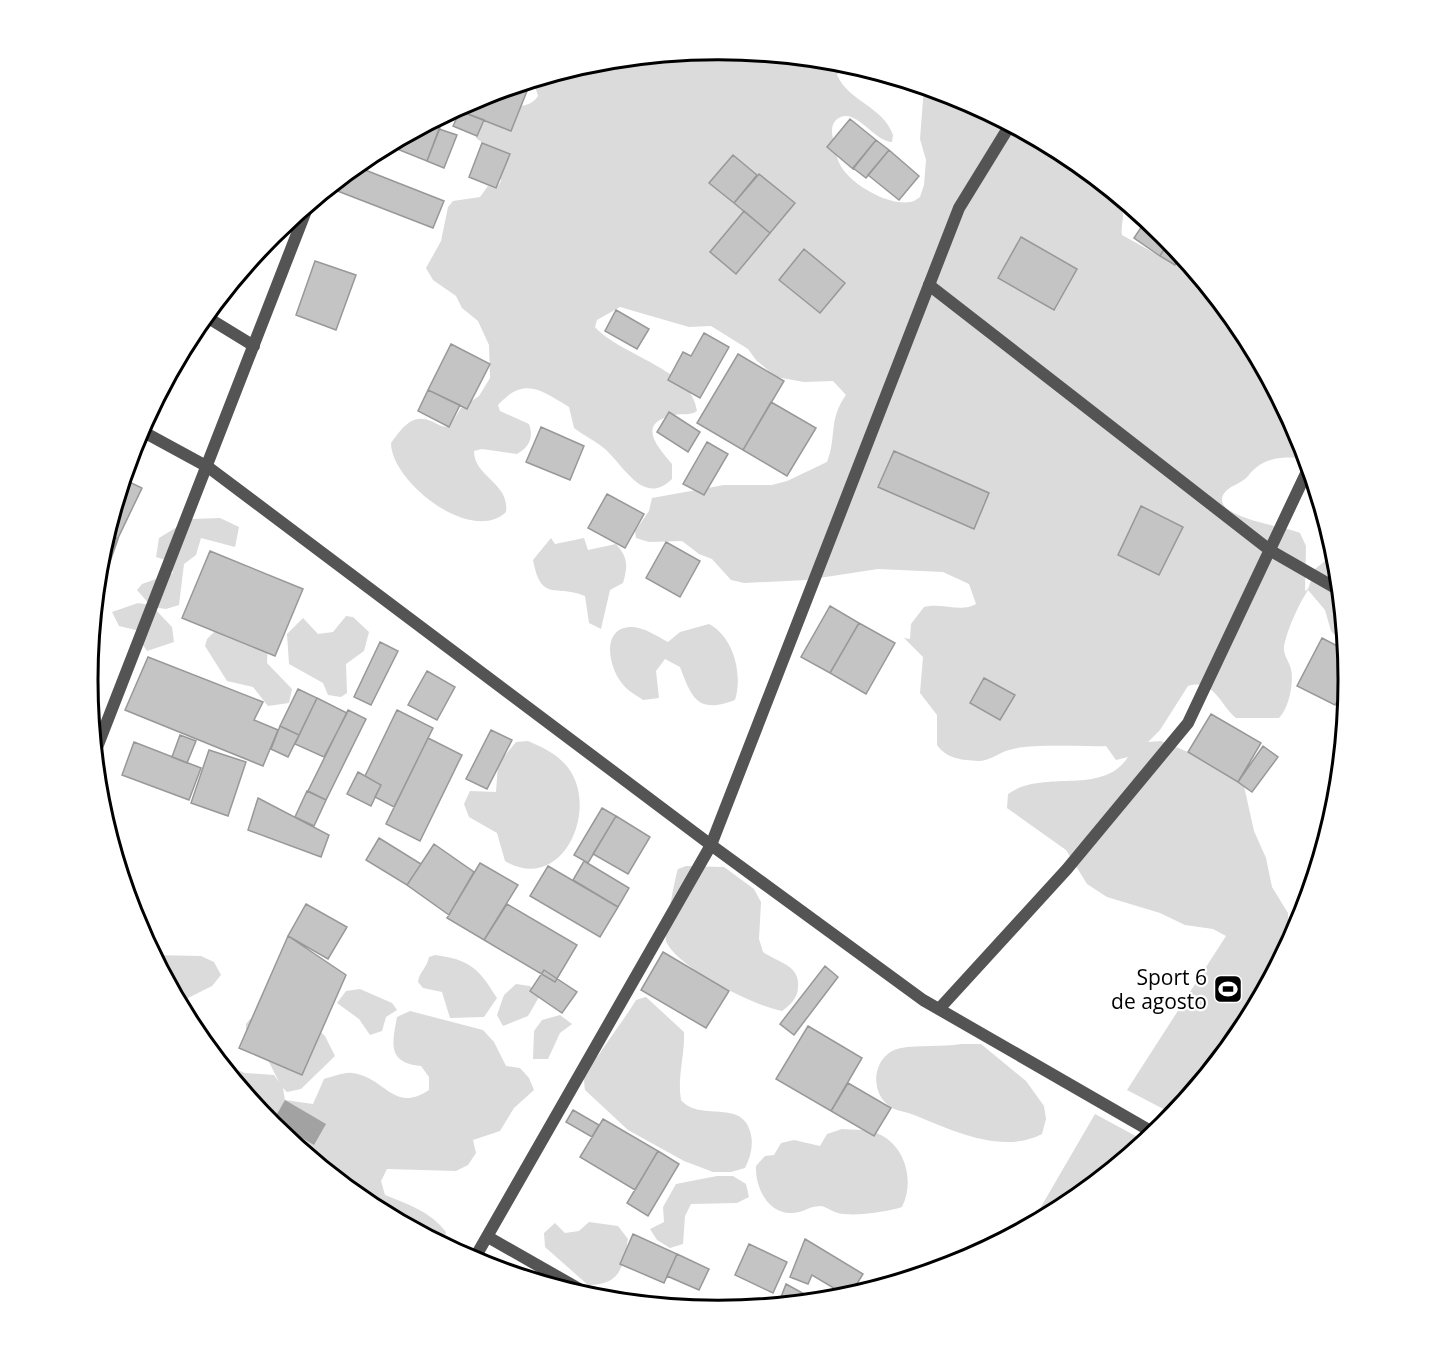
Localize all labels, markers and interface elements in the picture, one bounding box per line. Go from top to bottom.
place label: Sport 6 de agosto [1111,963,1207,1015]
sports icon: Sport 6 de agosto [1212,973,1244,1005]

